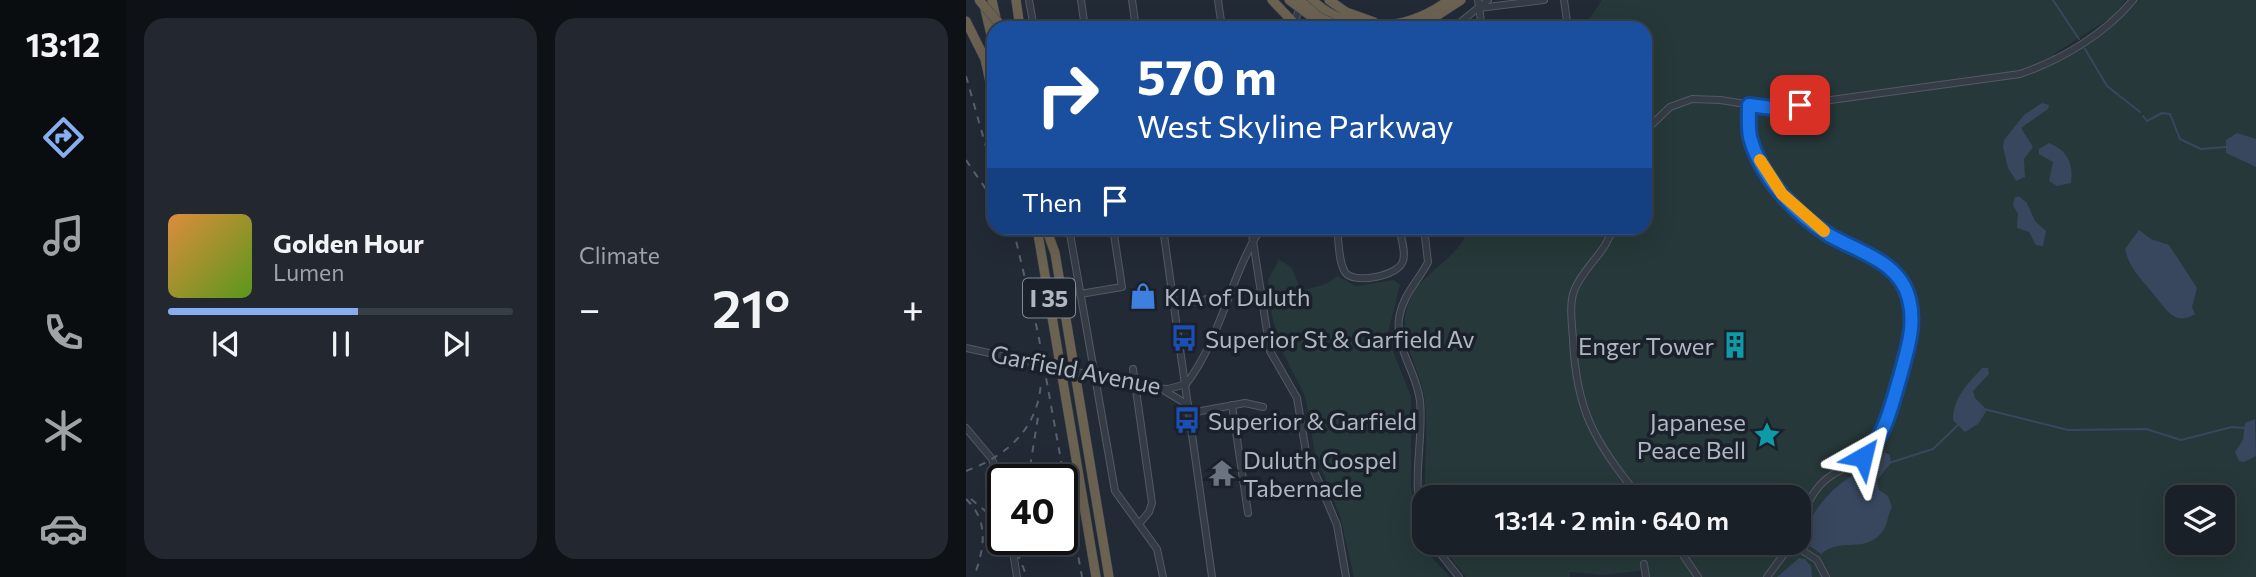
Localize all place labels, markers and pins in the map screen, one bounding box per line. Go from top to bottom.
pin [1770,75,1830,135]
shop icon: KIA of Duluth [1128,281,1158,311]
place label: KIA of Duluth [1164,282,1310,311]
bus stop icon: Superior St & Garfield Av [1169,323,1199,353]
place label: Superior St & Garfield Av [1205,324,1475,353]
building icon: Enger Tower [1720,330,1750,360]
place label: Enger Tower [1578,331,1714,360]
bus stop icon: Superior & Garfield [1172,405,1202,435]
place label: Superior & Garfield [1208,406,1417,435]
place label: Japanese Peace Bell [1637,407,1746,464]
place icon: Japanese Peace Bell [1752,420,1782,450]
place label: Duluth Gospel Tabernacle [1243,445,1397,502]
temple icon: Duluth Gospel Tabernacle [1207,458,1237,488]

